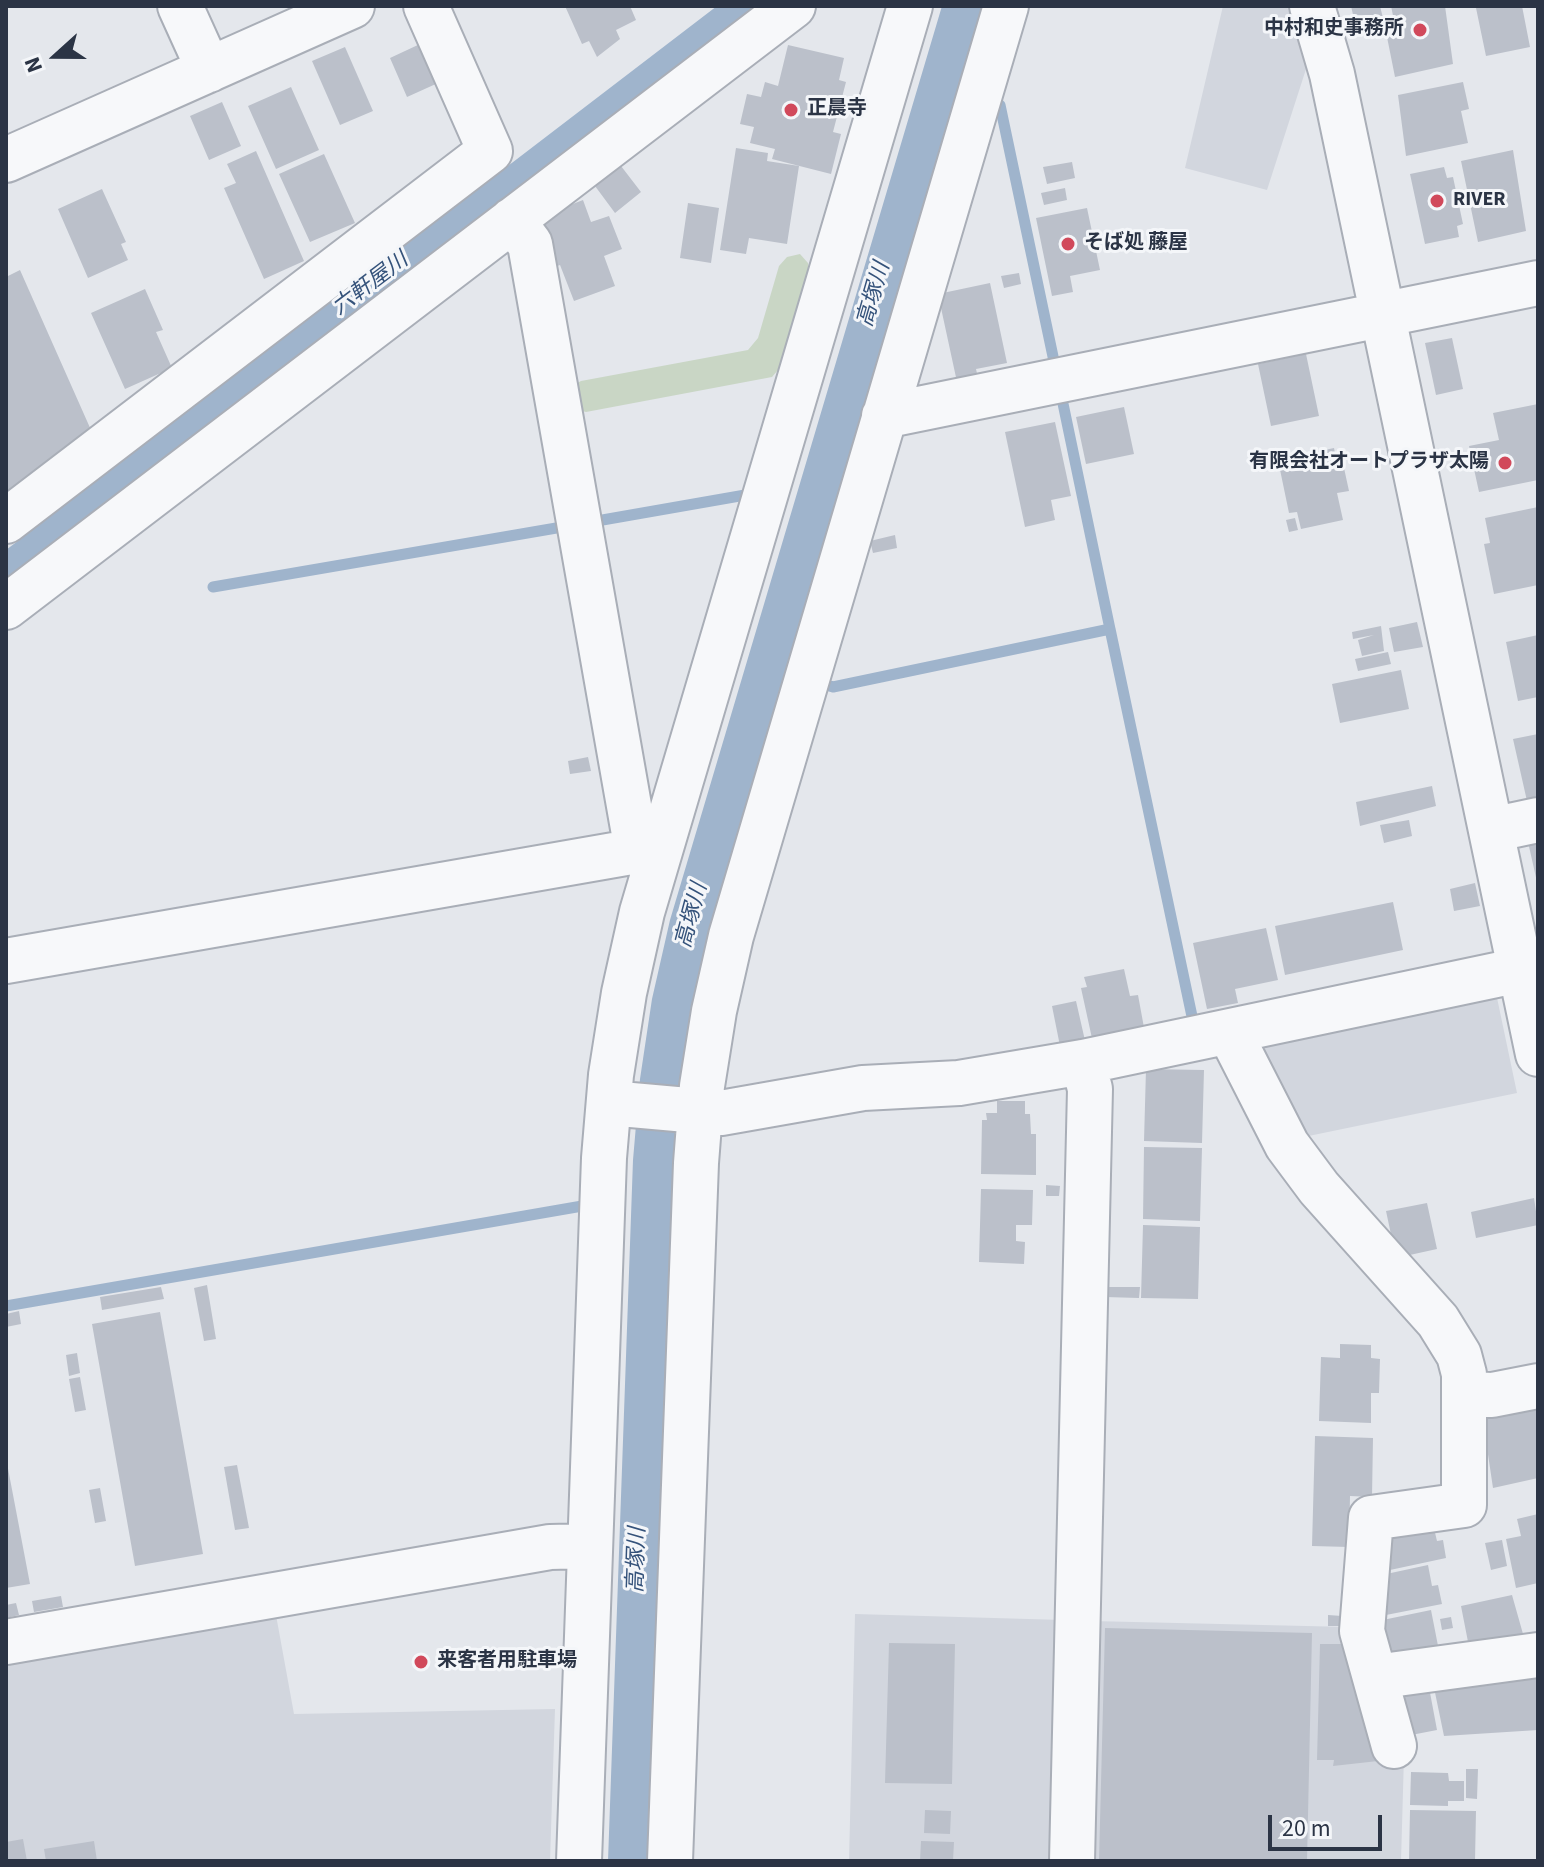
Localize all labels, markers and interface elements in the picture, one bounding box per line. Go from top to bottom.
north arrow [16,16,96,96]
place label: 中村和史事務所 [1264,18,1404,42]
marker: 中村和史事務所 [1411,21,1429,39]
text: N [16,52,51,77]
place label: 正晨寺 [807,98,867,122]
marker: 正晨寺 [782,101,800,119]
place label: RIVER [1453,189,1506,213]
marker: RIVER [1428,192,1446,210]
place label: そば処 藤屋 [1084,232,1188,256]
marker: そば処 藤屋 [1059,235,1077,253]
water label: 六軒屋川 [328,248,414,322]
water label: 高塚川 [853,260,897,330]
place label: 有限会社オートプラザ太陽 [1249,451,1489,475]
marker: 有限会社オートプラザ太陽 [1496,454,1514,472]
water label: 高塚川 [672,881,714,951]
water label: 高塚川 [624,1527,652,1593]
place label: 来客者用駐車場 [437,1650,577,1674]
marker: 来客者用駐車場 [412,1653,430,1671]
scale bar [1272,1799,1386,1849]
text: 20 m [1282,1811,1331,1846]

